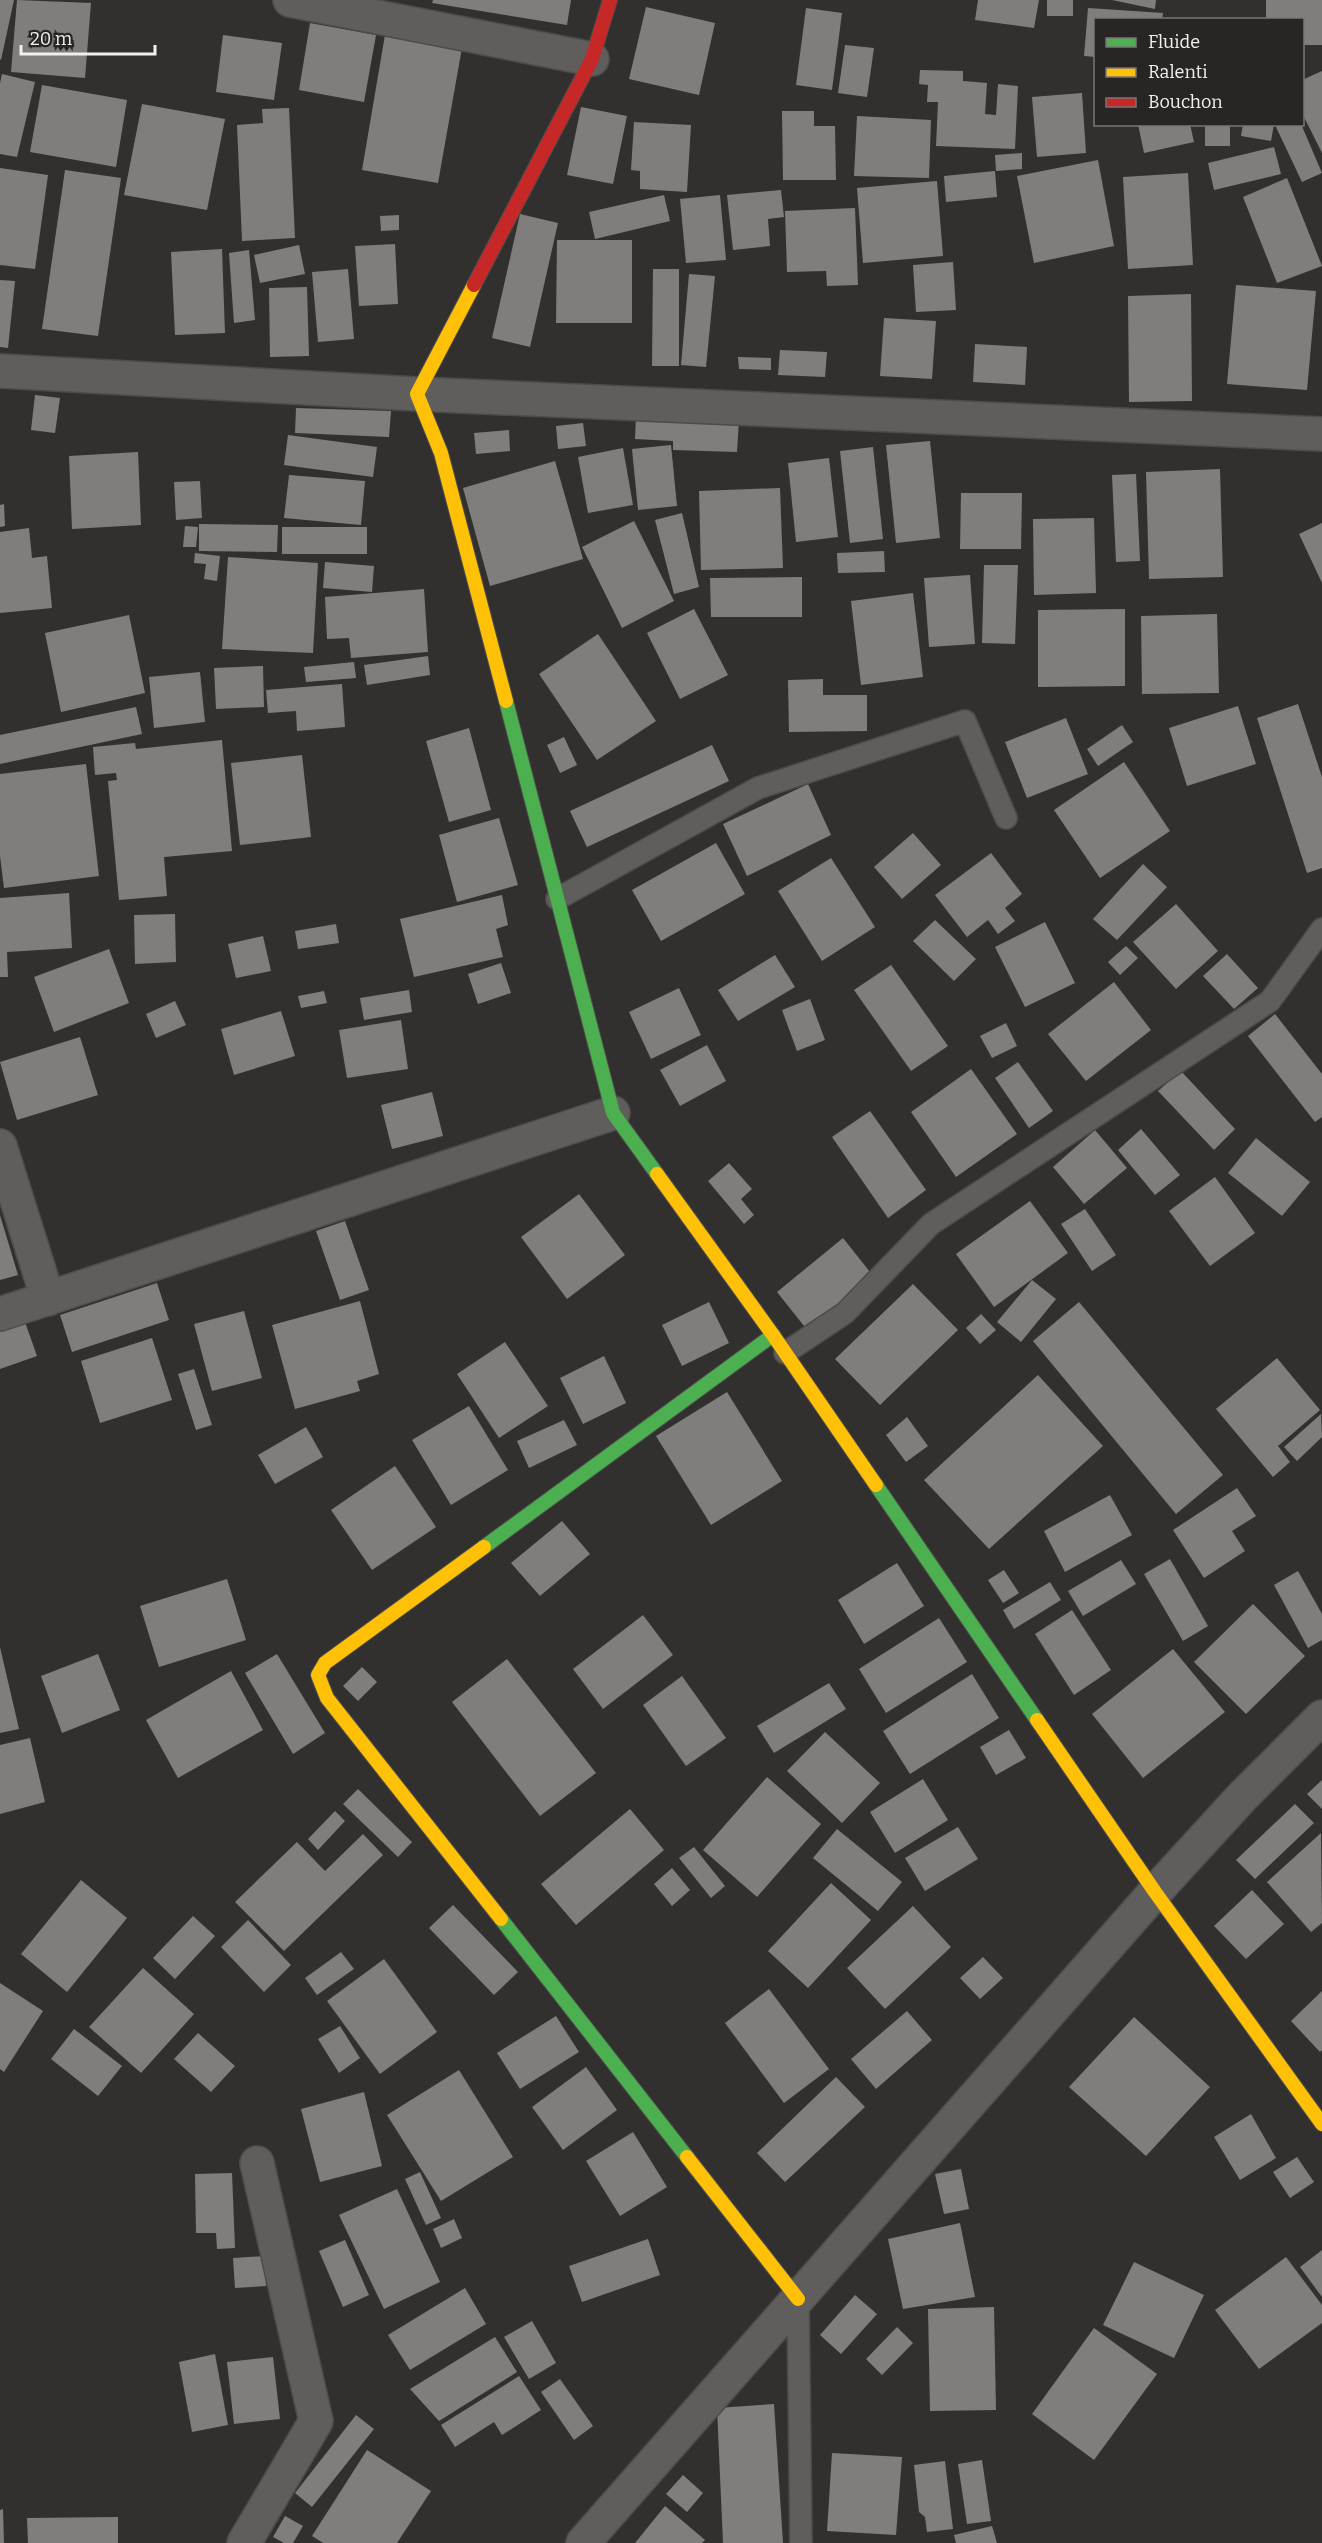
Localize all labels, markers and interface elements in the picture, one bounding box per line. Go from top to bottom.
scale bar [21,18,154,56]
legend [1094,18,1304,126]
text: 20 m [30,28,72,50]
text: Fluide [1148,31,1200,53]
text: Ralenti [1148,61,1208,83]
text: Bouchon [1148,91,1223,113]

